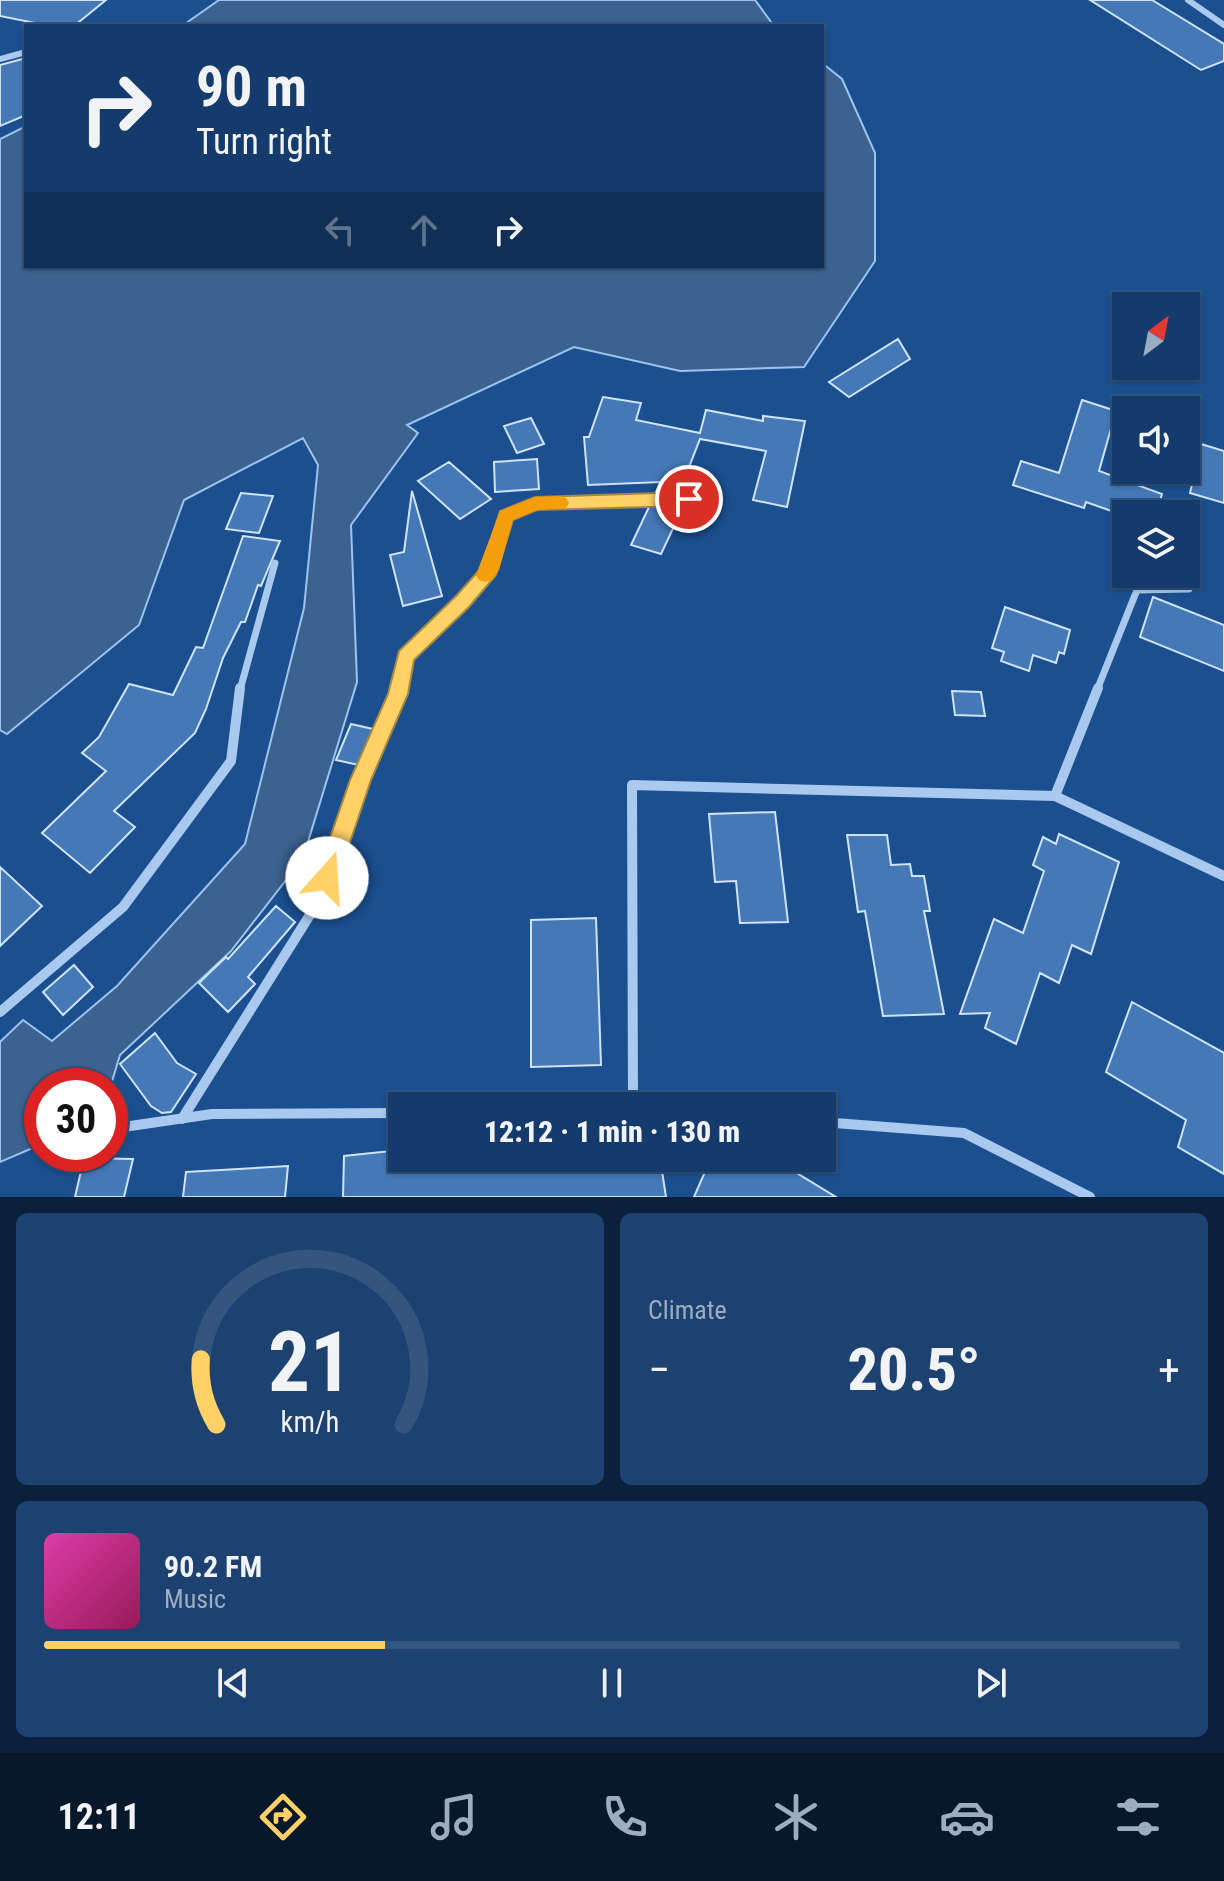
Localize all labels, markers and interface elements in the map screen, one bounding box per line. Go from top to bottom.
text: 90 m [196,54,307,120]
icon: right [64,56,168,160]
text: Turn right [196,121,332,163]
icon: left [318,208,362,252]
icon: ahead [402,208,446,252]
icon: right [486,208,530,252]
north arrow [1112,292,1200,380]
map controls [1112,292,1200,588]
button: sound [1112,396,1200,484]
pin [655,465,723,533]
icon: arrive [667,477,711,521]
button: layers [1112,500,1200,588]
position arrow [285,836,369,920]
speed limit sign: 30 [24,1068,128,1172]
text: 12:12 · 1 min · 130 m [484,1114,740,1149]
text: Climate [648,1295,727,1325]
text: 21 [268,1314,352,1411]
text: 20.5° [848,1334,981,1405]
text: − [648,1344,670,1396]
text: + [1158,1344,1180,1396]
text: km/h [281,1405,339,1439]
text: 90.2 FM [164,1549,262,1584]
text: Music [164,1584,226,1614]
icon: previous [211,1661,255,1705]
icon: pause [590,1661,634,1705]
icon: next [969,1661,1013,1705]
icon: directions [255,1789,311,1845]
icon: music [426,1789,482,1845]
icon: phone [597,1789,653,1845]
icon: climate [768,1789,824,1845]
icon: car [939,1789,995,1845]
icon: filters [1110,1789,1166,1845]
text: 12:11 [58,1796,140,1838]

